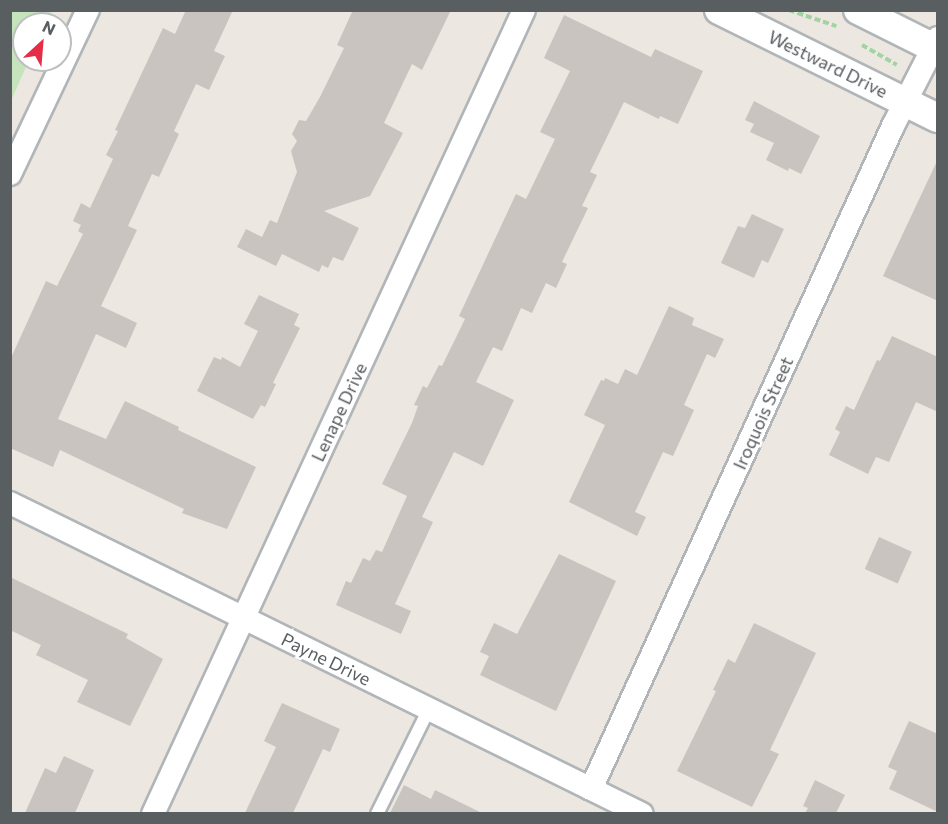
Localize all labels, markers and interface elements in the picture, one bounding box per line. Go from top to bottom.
north arrow [12,12,72,72]
text: N [40,16,59,38]
street label: Westward Drive [765,26,891,102]
street label: Iroquois Street [728,353,798,473]
street label: Lenape Drive [307,359,371,465]
street label: Payne Drive [278,628,374,690]

